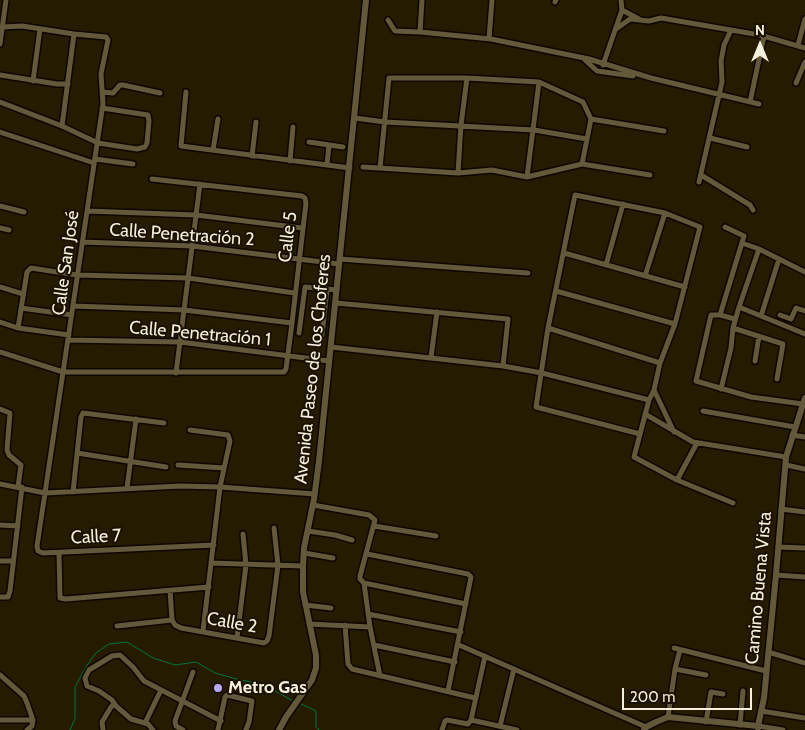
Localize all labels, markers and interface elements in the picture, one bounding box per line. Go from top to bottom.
north arrow [735,20,785,70]
text: N [755,21,765,39]
street label: Calle San José [48,209,84,317]
street label: Calle 5 [274,210,302,264]
street label: Calle Penetración 2 [109,219,255,251]
street label: Avenida Paseo de los Choferes [290,253,336,485]
street label: Calle Penetración 1 [128,317,272,351]
street label: Camino Buena Vista [742,511,776,665]
street label: Calle 7 [70,525,122,549]
street label: Calle 2 [205,608,259,638]
place label: Metro Gas [228,677,307,699]
scale bar [625,678,755,710]
marker: Metro Gas [212,682,224,694]
text: 200 m [630,688,675,706]

